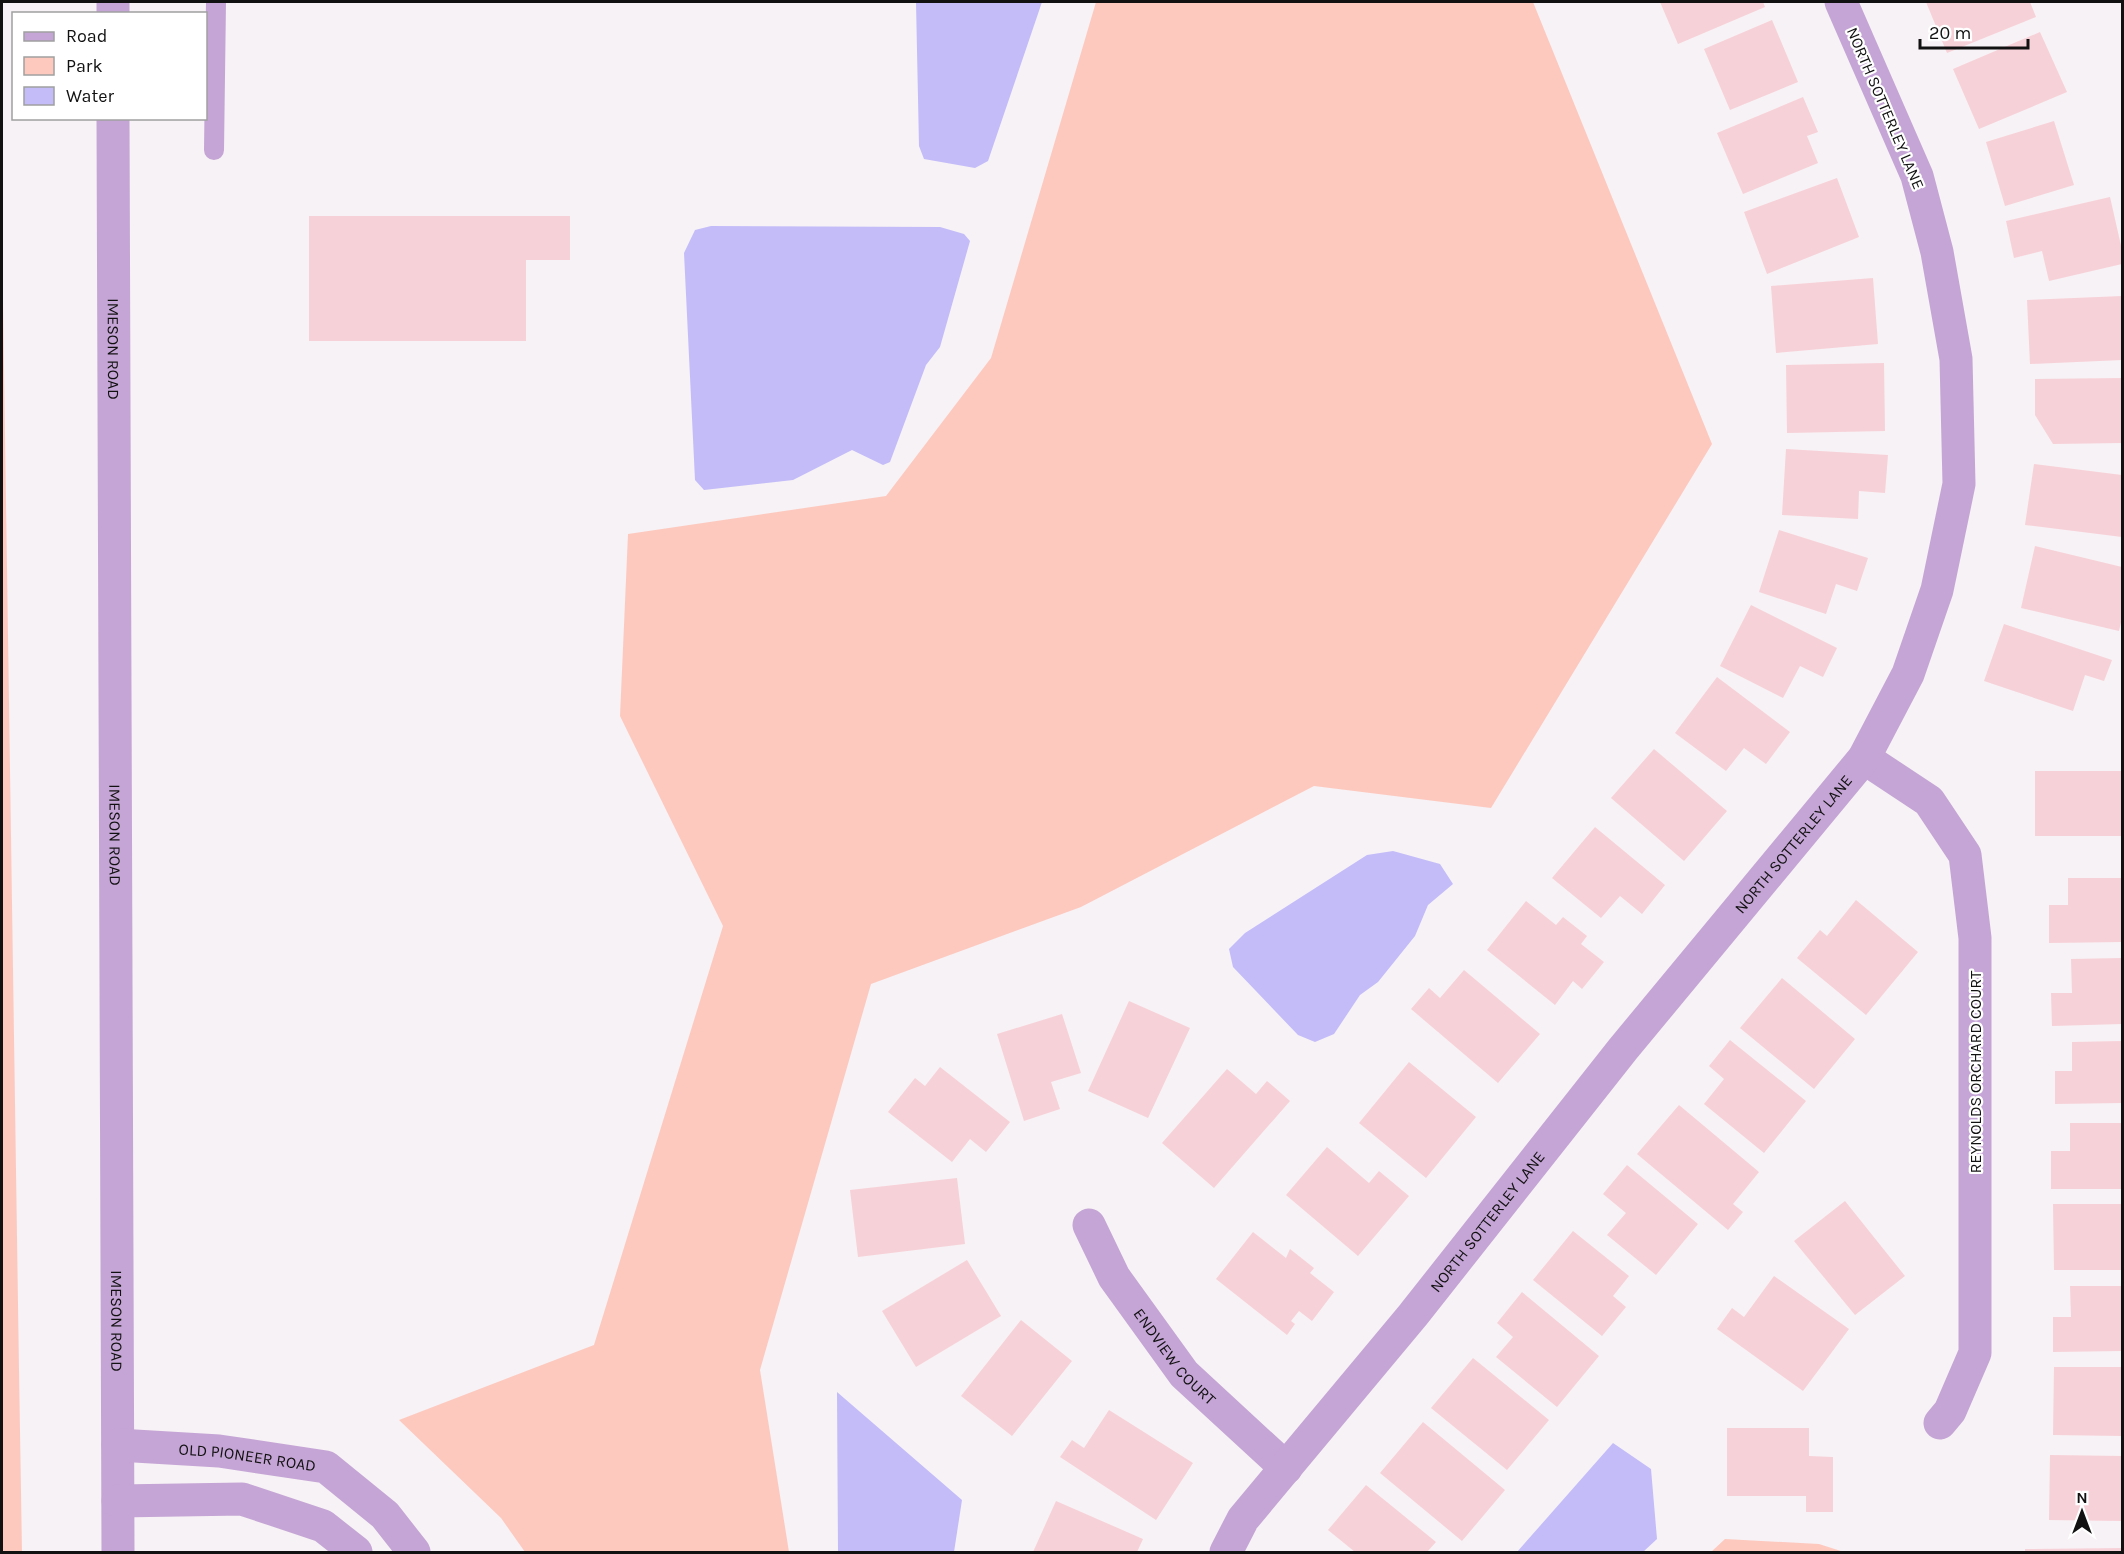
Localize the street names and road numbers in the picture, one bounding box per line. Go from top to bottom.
street label: NORTH SOTTERLEY LANE [1843,24,1928,192]
street label: IMESON ROAD [104,298,123,400]
street label: NORTH SOTTERLEY LANE [1730,771,1856,917]
street label: IMESON ROAD [105,784,125,886]
street label: REYNOLDS ORCHARD COURT [1966,971,1985,1173]
street label: NORTH SOTTERLEY LANE [1426,1147,1549,1296]
street label: IMESON ROAD [107,1270,126,1372]
street label: ENDVIEW COURT [1130,1305,1220,1409]
street label: OLD PIONEER ROAD [178,1440,317,1475]

